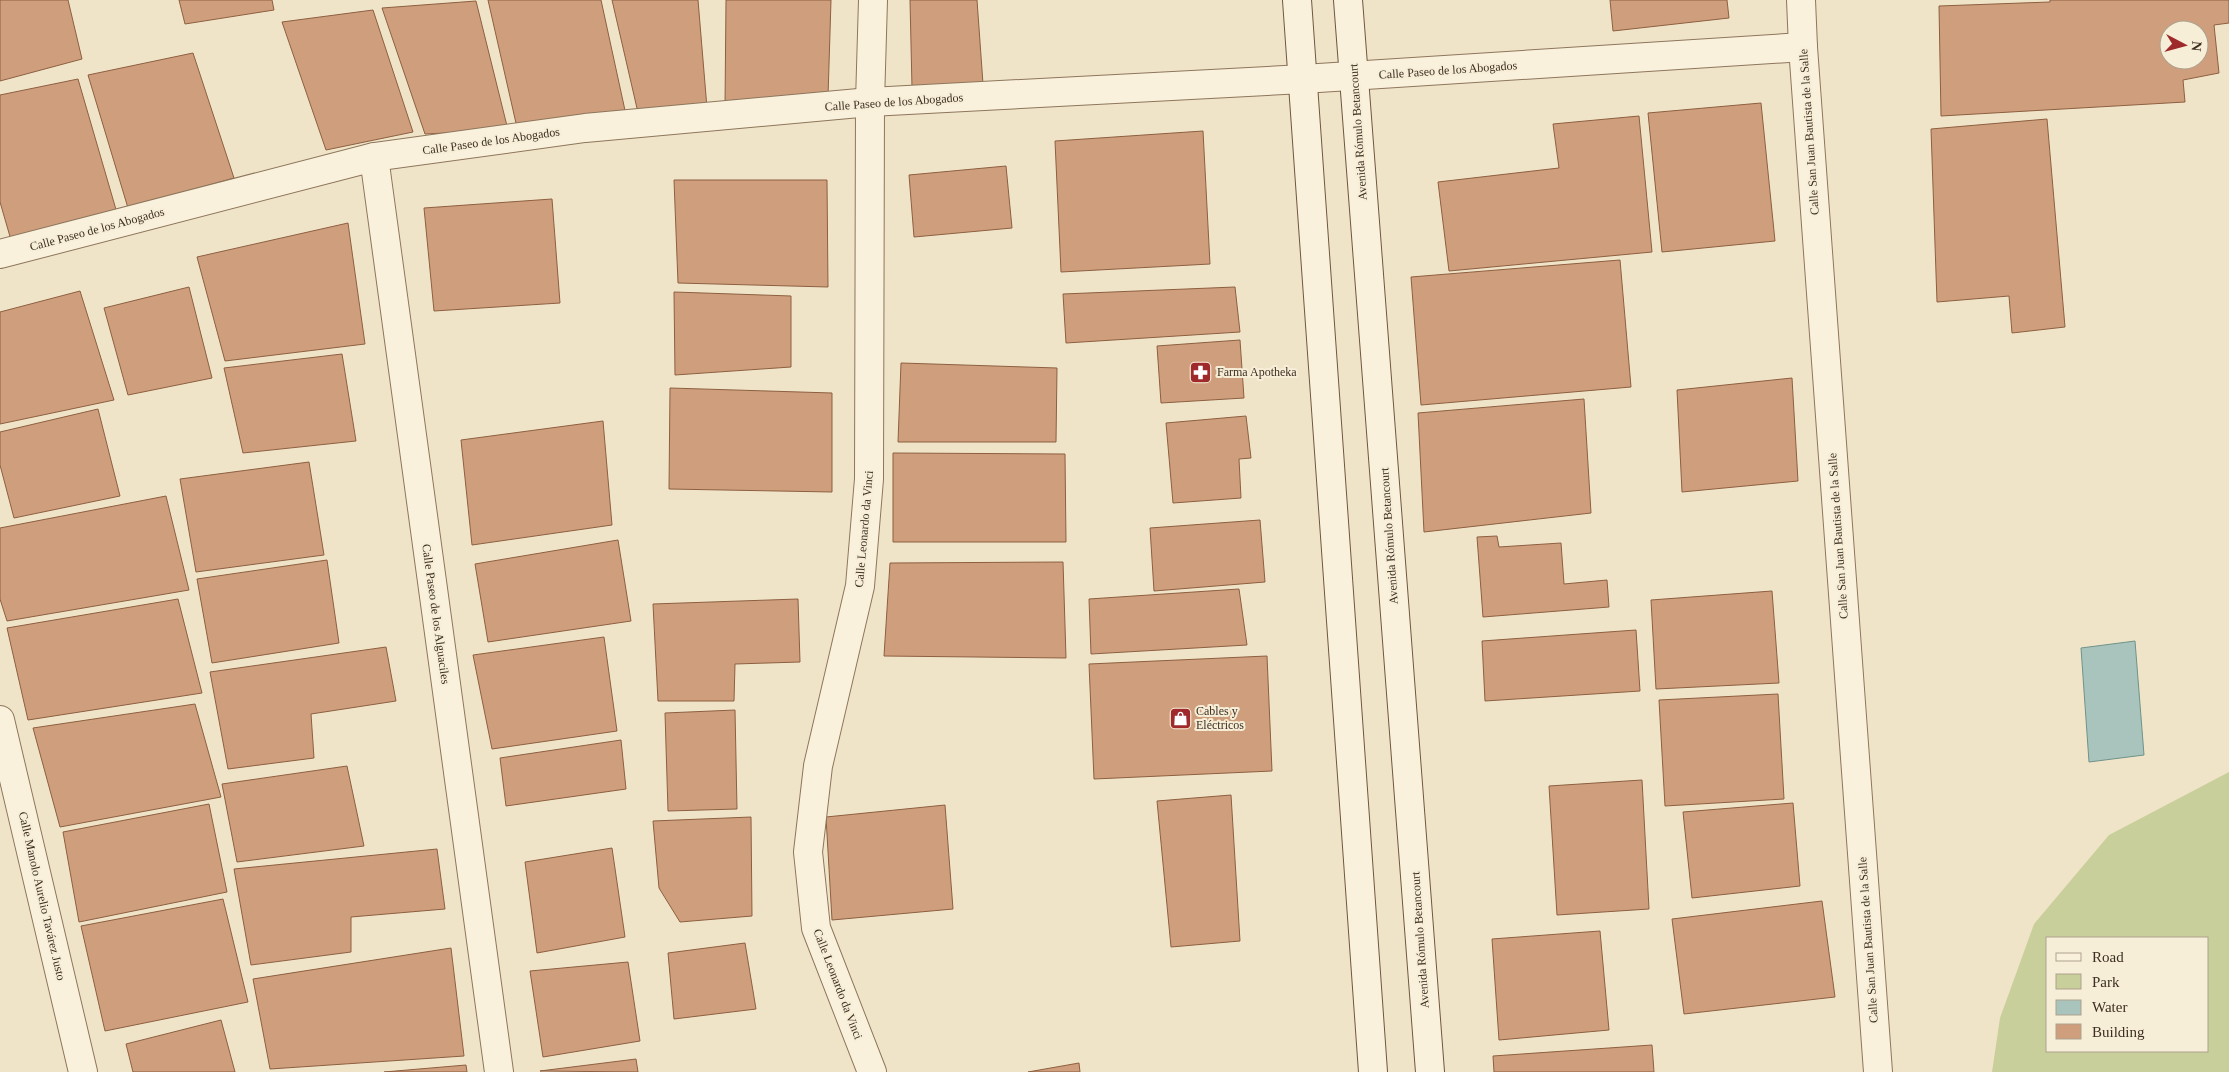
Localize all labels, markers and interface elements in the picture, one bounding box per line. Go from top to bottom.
north arrow [2159,20,2209,70]
text: N [2188,40,2204,52]
street label: Calle San Juan Bautista de la Salle [1796,48,1822,216]
street label: Calle Paseo de los Abogados [1378,58,1518,82]
street label: Avenida Rómulo Betancourt [1346,62,1370,201]
street label: Calle Paseo de los Abogados [824,90,964,114]
street label: Calle Paseo de los Abogados [421,124,561,158]
street label: Calle Paseo de los Abogados [28,204,166,254]
pharmacy icon: Farma Apotheka [1189,360,1213,384]
place label: Farma Apotheka [1217,365,1297,379]
street label: Calle San Juan Bautista de la Salle [1825,452,1851,620]
street label: Avenida Rómulo Betancourt [1377,466,1401,605]
street label: Calle Leonardo da Vinci [852,469,876,588]
street label: Calle Paseo de los Alguaciles [419,543,453,685]
place label: Cables y Eléctricos [1196,704,1244,732]
shop icon: Cables y Eléctricos [1168,706,1192,730]
street label: Calle Manolo Aurelio Tavárez Justo [16,810,68,982]
street label: Calle San Juan Bautista de la Salle [1855,856,1881,1024]
street label: Avenida Rómulo Betancourt [1408,870,1432,1009]
street label: Calle Leonardo da Vinci [810,927,866,1042]
legend [2046,937,2209,1052]
text: Road [2092,949,2124,965]
text: Park [2092,974,2120,990]
text: Water [2092,999,2127,1015]
text: Building [2092,1024,2145,1040]

